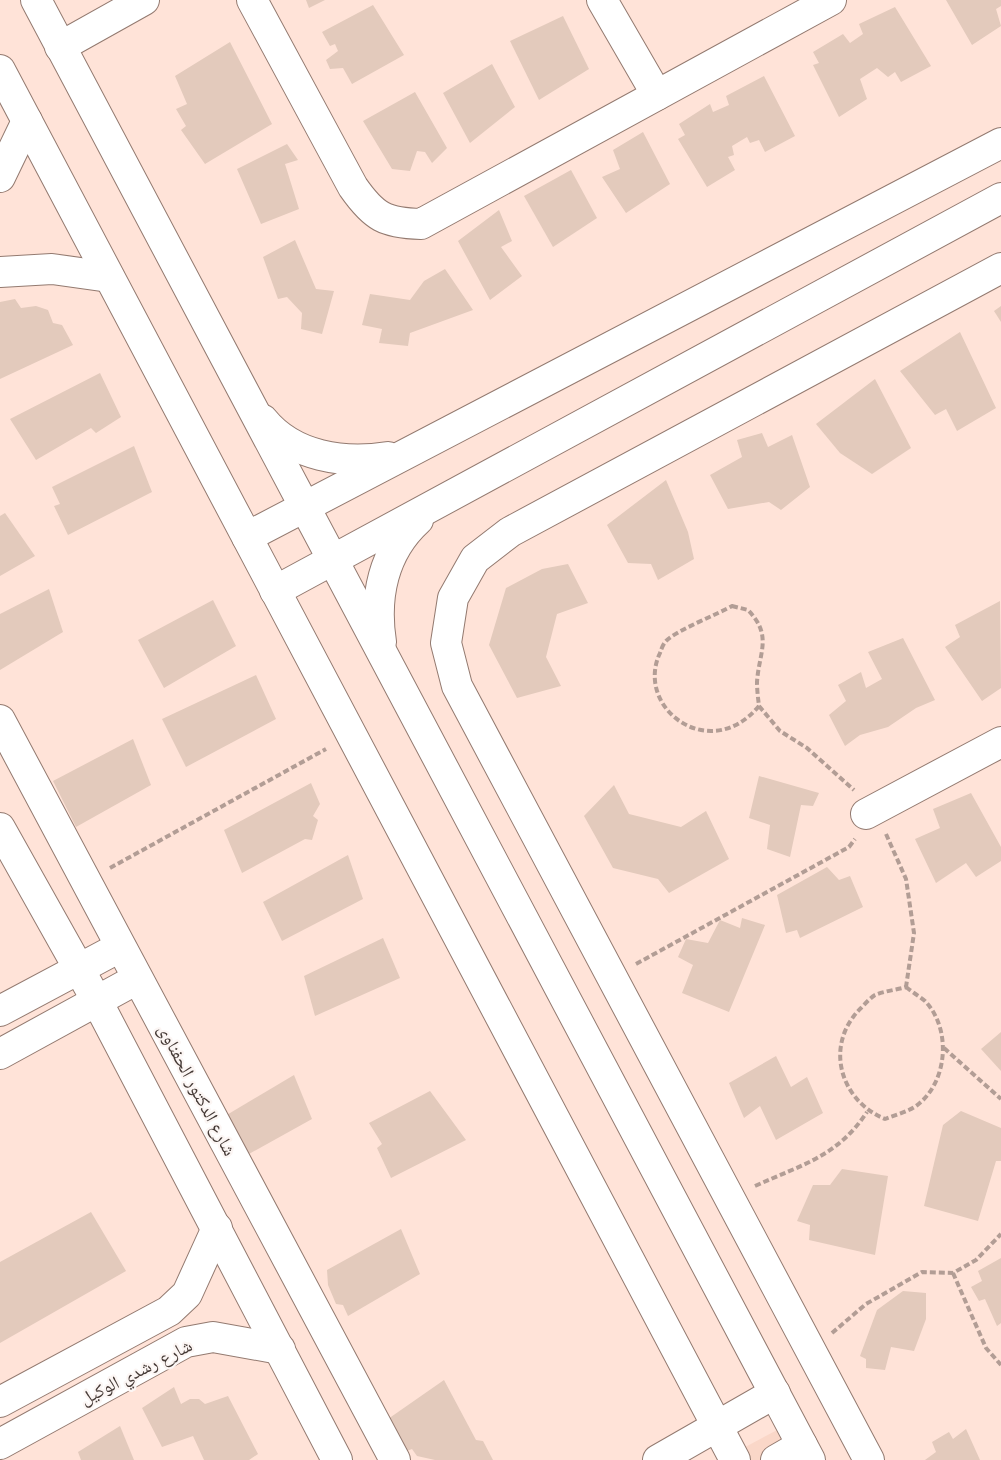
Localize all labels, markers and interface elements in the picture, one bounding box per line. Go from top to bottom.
street label: شارع الدكتور الحفناوى [152,1020,242,1160]
street label: شارع رشدي الوكيل [76,1333,197,1413]

